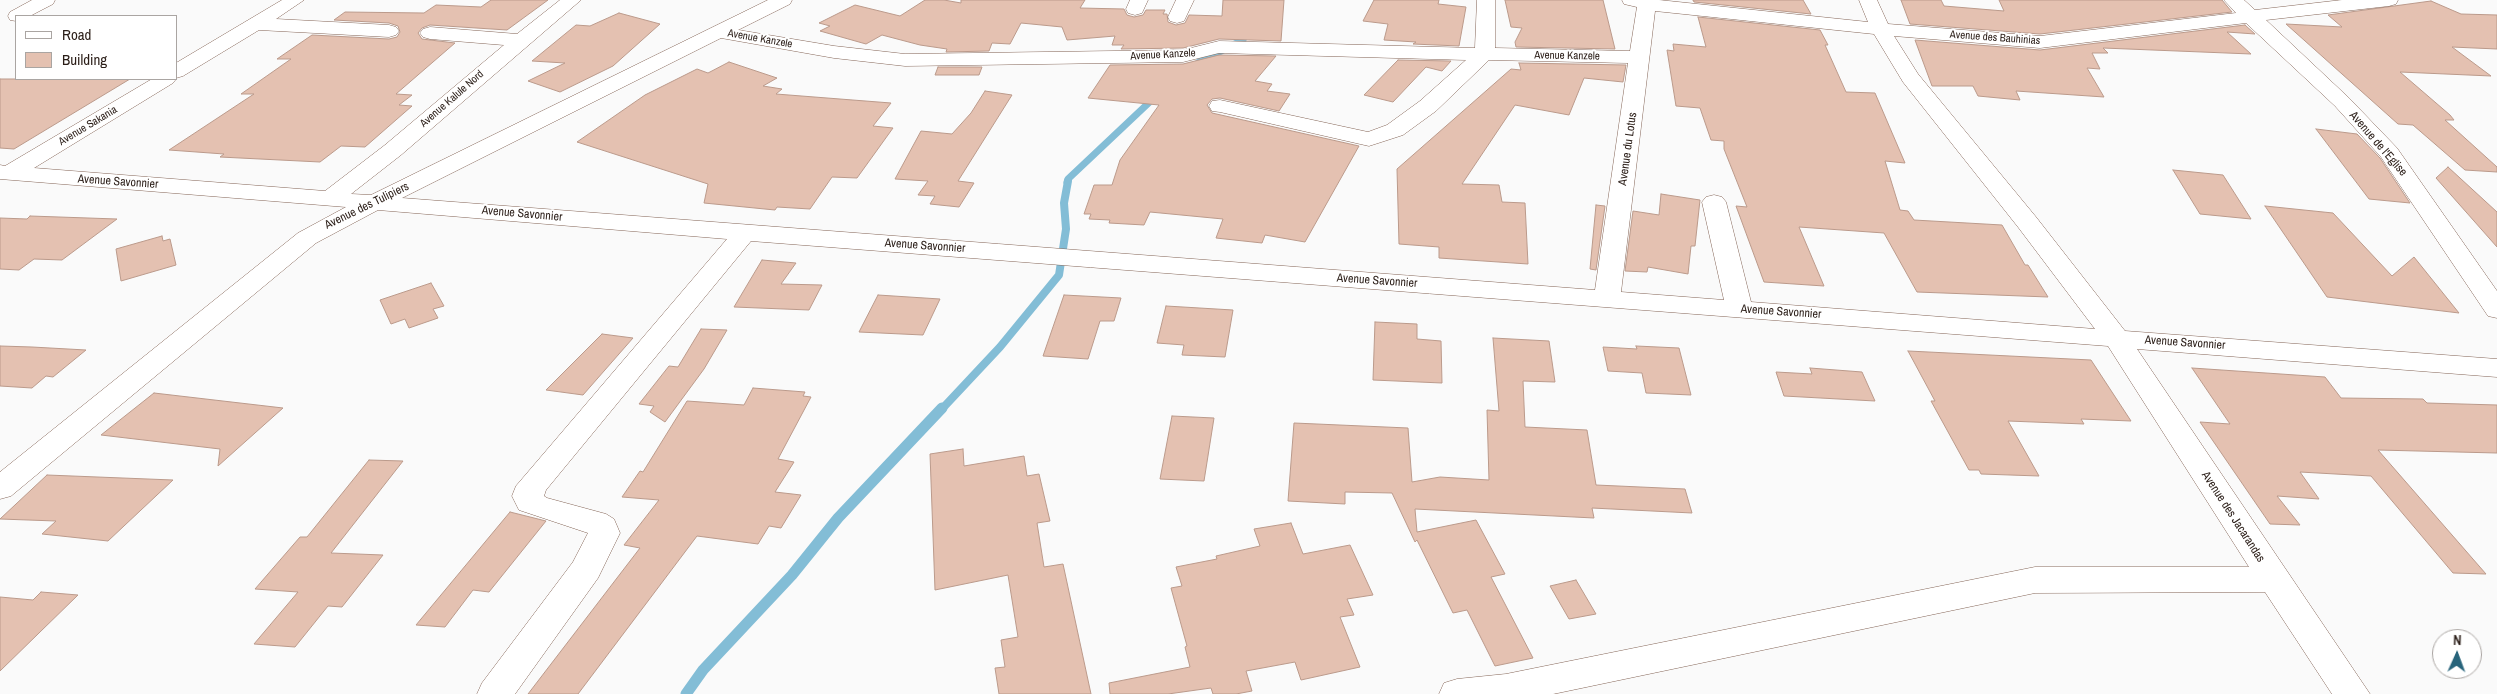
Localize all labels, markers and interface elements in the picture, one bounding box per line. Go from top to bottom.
legend [15,15,178,80]
text: Road [62,24,91,45]
street label: Avenue Kanzele [727,27,793,51]
street label: Avenue des Bauhinias [1949,28,2041,48]
street label: Avenue Kanzele [1130,47,1196,63]
text: Building [62,49,107,70]
street label: Avenue Kanzele [1534,49,1600,63]
street label: Avenue Kalule Nord [417,68,487,130]
street label: Avenue Sakania [56,103,120,149]
street label: Avenue de l'Eglise [2346,109,2410,179]
street label: Avenue du Lotus [1616,112,1640,186]
street label: Avenue Savonnier [77,172,159,192]
street label: Avenue des Tulipiers [323,179,411,233]
street label: Avenue Savonnier [481,203,563,225]
street label: Avenue Savonnier [884,236,966,256]
street label: Avenue Savonnier [1336,271,1418,291]
street label: Avenue Savonnier [1740,302,1822,322]
street label: Avenue Savonnier [2144,333,2226,353]
street label: Avenue des Jacarandas [2198,469,2268,565]
north arrow [2432,629,2482,679]
text: N [2453,631,2462,649]

